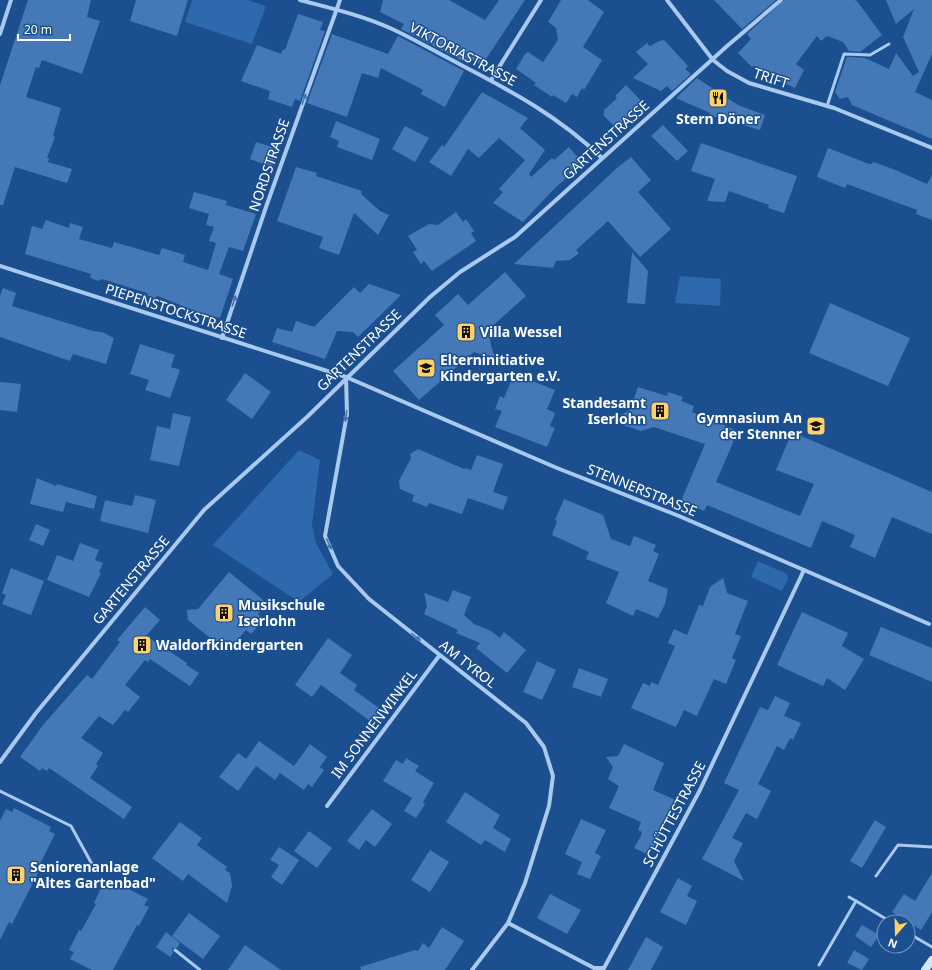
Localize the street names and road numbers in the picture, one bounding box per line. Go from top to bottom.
street label: VIKTORIASTRASSE [406,17,520,90]
street label: TRIFT [751,63,792,92]
street label: GARTENSTRASSE [558,96,653,184]
street label: NORDSTRASSE [244,116,293,214]
street label: PIEPENSTOCKSTRASSE [103,279,249,342]
street label: GARTENSTRASSE [312,304,405,395]
street label: STENNERSTRASSE [584,459,700,520]
street label: GARTENSTRASSE [88,531,173,628]
street label: AM TYROL [436,635,501,692]
street label: IM SONNENWINKEL [326,665,421,782]
street label: SCHÜTTESTRASSE [638,758,709,870]

